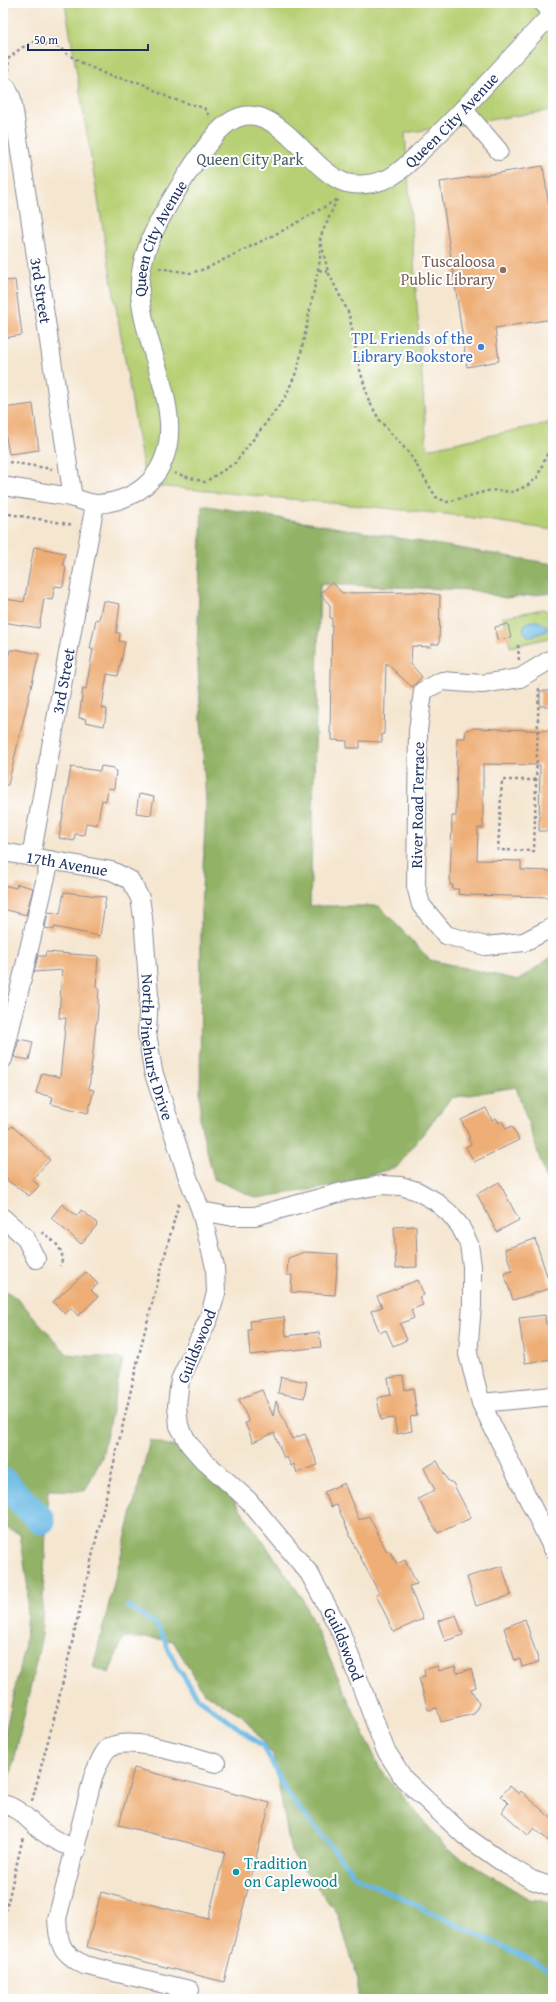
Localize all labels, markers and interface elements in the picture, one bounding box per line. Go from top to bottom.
scale bar [28,26,148,52]
text: 50 m [34,31,58,48]
street label: Queen City Avenue [399,67,504,173]
park label: Queen City Park [196,147,304,171]
street label: Queen City Avenue [128,175,193,297]
place label: Tuscaloosa Public Library [401,249,495,291]
street label: 3rd Street [24,256,58,326]
marker: Tuscaloosa Public Library [498,265,508,275]
place label: TPL Friends of the Library Bookstore [351,326,473,368]
marker: TPL Friends of the Library Bookstore [476,342,486,352]
street label: 3rd Street [45,646,81,716]
street label: River Road Terrace [404,741,430,869]
street label: 17th Avenue [24,844,110,882]
street label: North Pinehurst Drive [135,973,180,1123]
street label: Guildswood [170,1305,222,1387]
street label: Guildswood [318,1603,370,1685]
place label: Tradition on Caplewood [244,1851,338,1893]
marker: Tradition on Caplewood [231,1867,241,1877]

